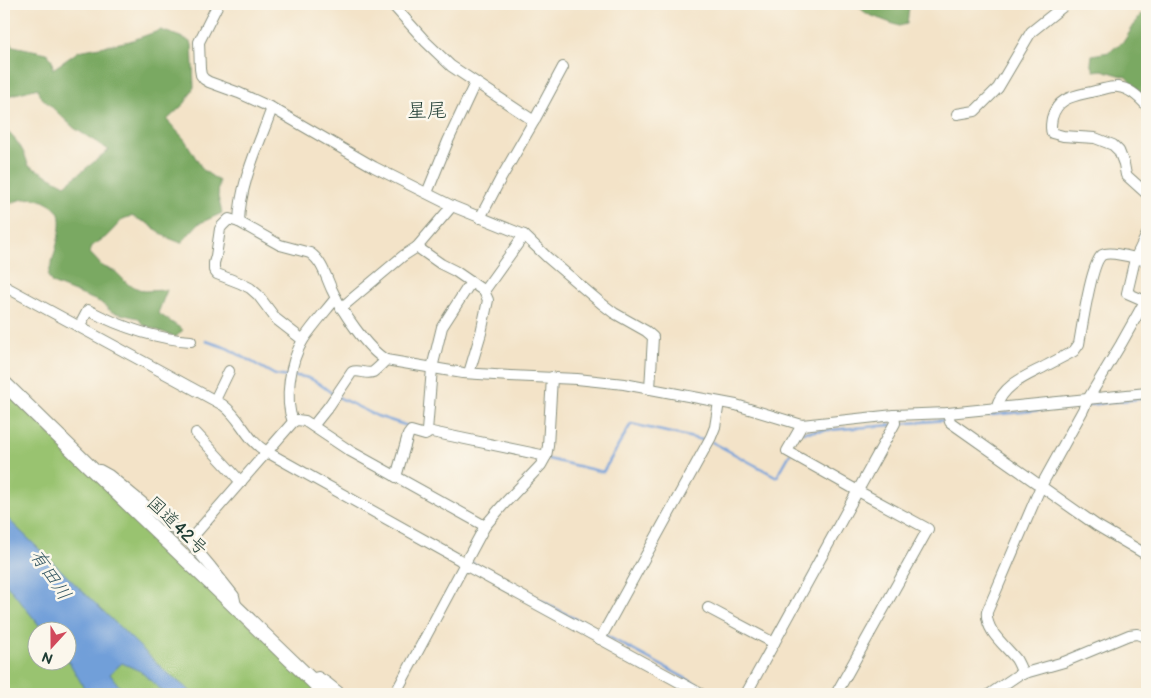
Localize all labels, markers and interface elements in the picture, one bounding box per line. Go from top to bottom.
district label: 星尾 [407,99,447,123]
street label: 国道42号 [143,492,211,560]
water label: 有田川 [25,545,75,605]
north arrow [28,620,78,670]
text: N [40,648,55,667]

